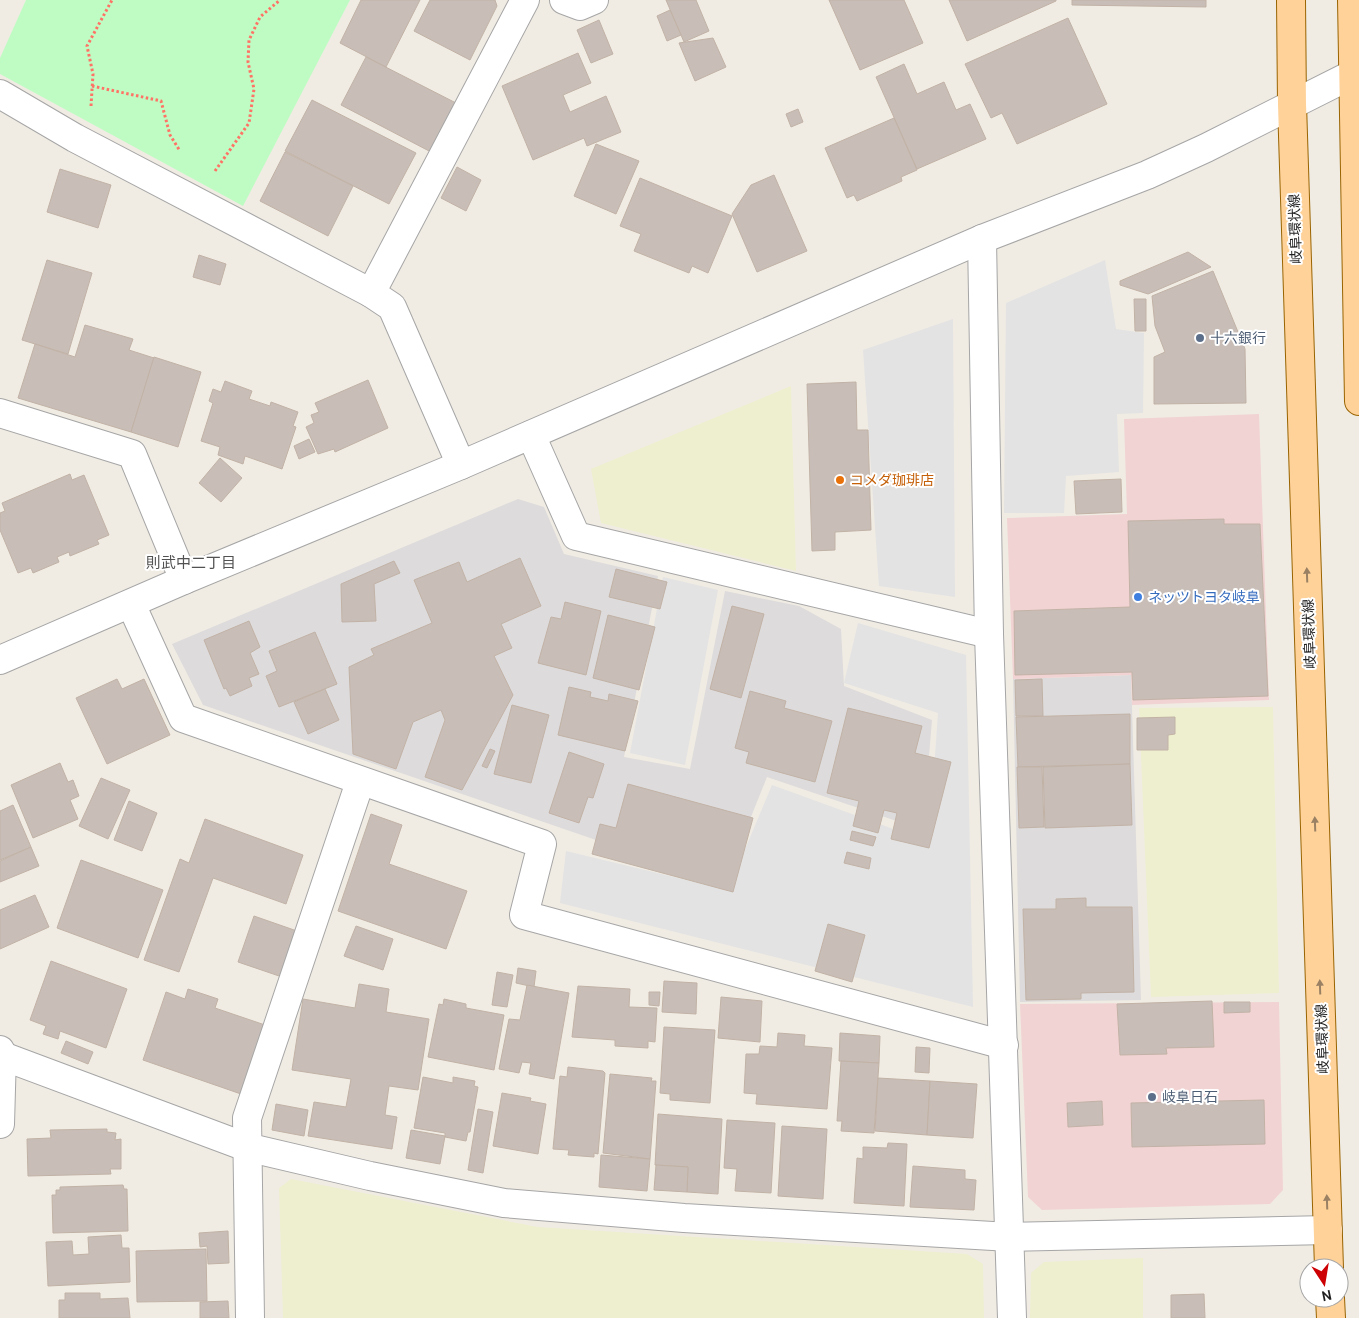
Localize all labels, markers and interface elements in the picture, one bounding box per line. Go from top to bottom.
street label: 岐阜環状線 [1285,194,1305,264]
place label: 十六銀行 [1210,329,1266,347]
marker: 十六銀行 [1194,332,1206,344]
place label: コメダ珈琲店 [850,471,934,489]
marker: コメダ珈琲店 [834,474,846,486]
district label: 則武中二丁目 [146,554,236,572]
one-way arrow [1302,566,1310,582]
place label: ネッツトヨタ岐阜 [1148,588,1260,606]
marker: ネッツトヨタ岐阜 [1132,591,1144,603]
street label: 岐阜環状線 [1299,599,1319,669]
one-way arrow [1311,816,1319,832]
one-way arrow [1316,979,1324,995]
street label: 岐阜環状線 [1312,1004,1332,1074]
place label: 岐阜日石 [1162,1088,1218,1106]
marker: 岐阜日石 [1146,1091,1158,1103]
one-way arrow [1323,1194,1331,1210]
north arrow [1299,1258,1349,1308]
text: N [1320,1286,1333,1306]

